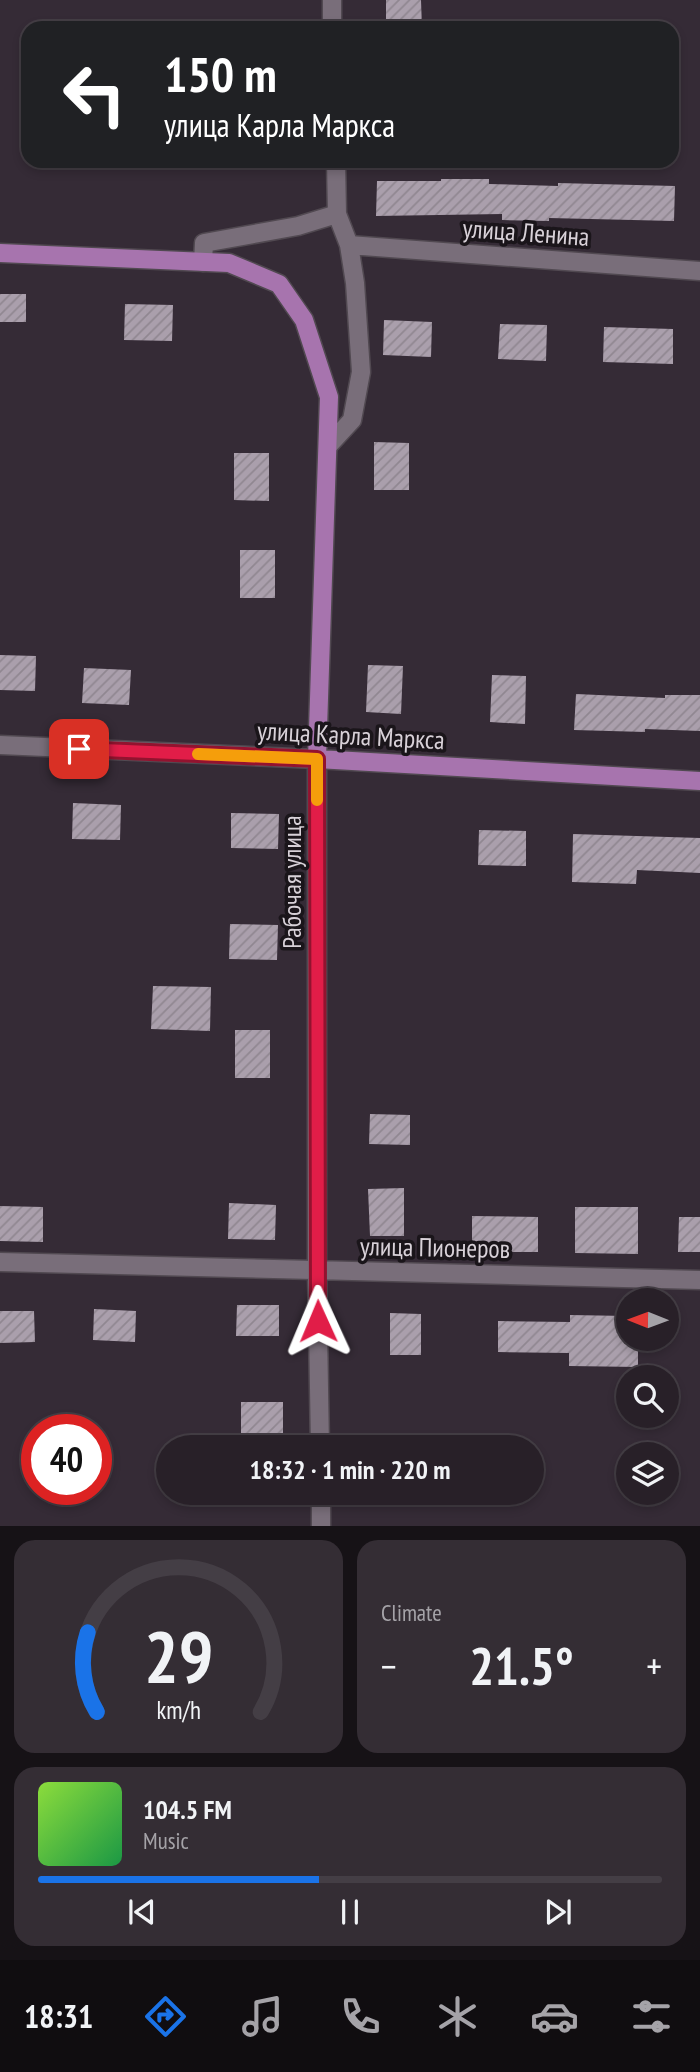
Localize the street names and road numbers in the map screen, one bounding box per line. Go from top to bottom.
street label: улица Ленина [461,211,591,253]
street label: улица Карла Маркса [256,714,446,756]
street label: Рабочая улица [275,815,308,949]
street label: улица Пионеров [360,1229,510,1265]

